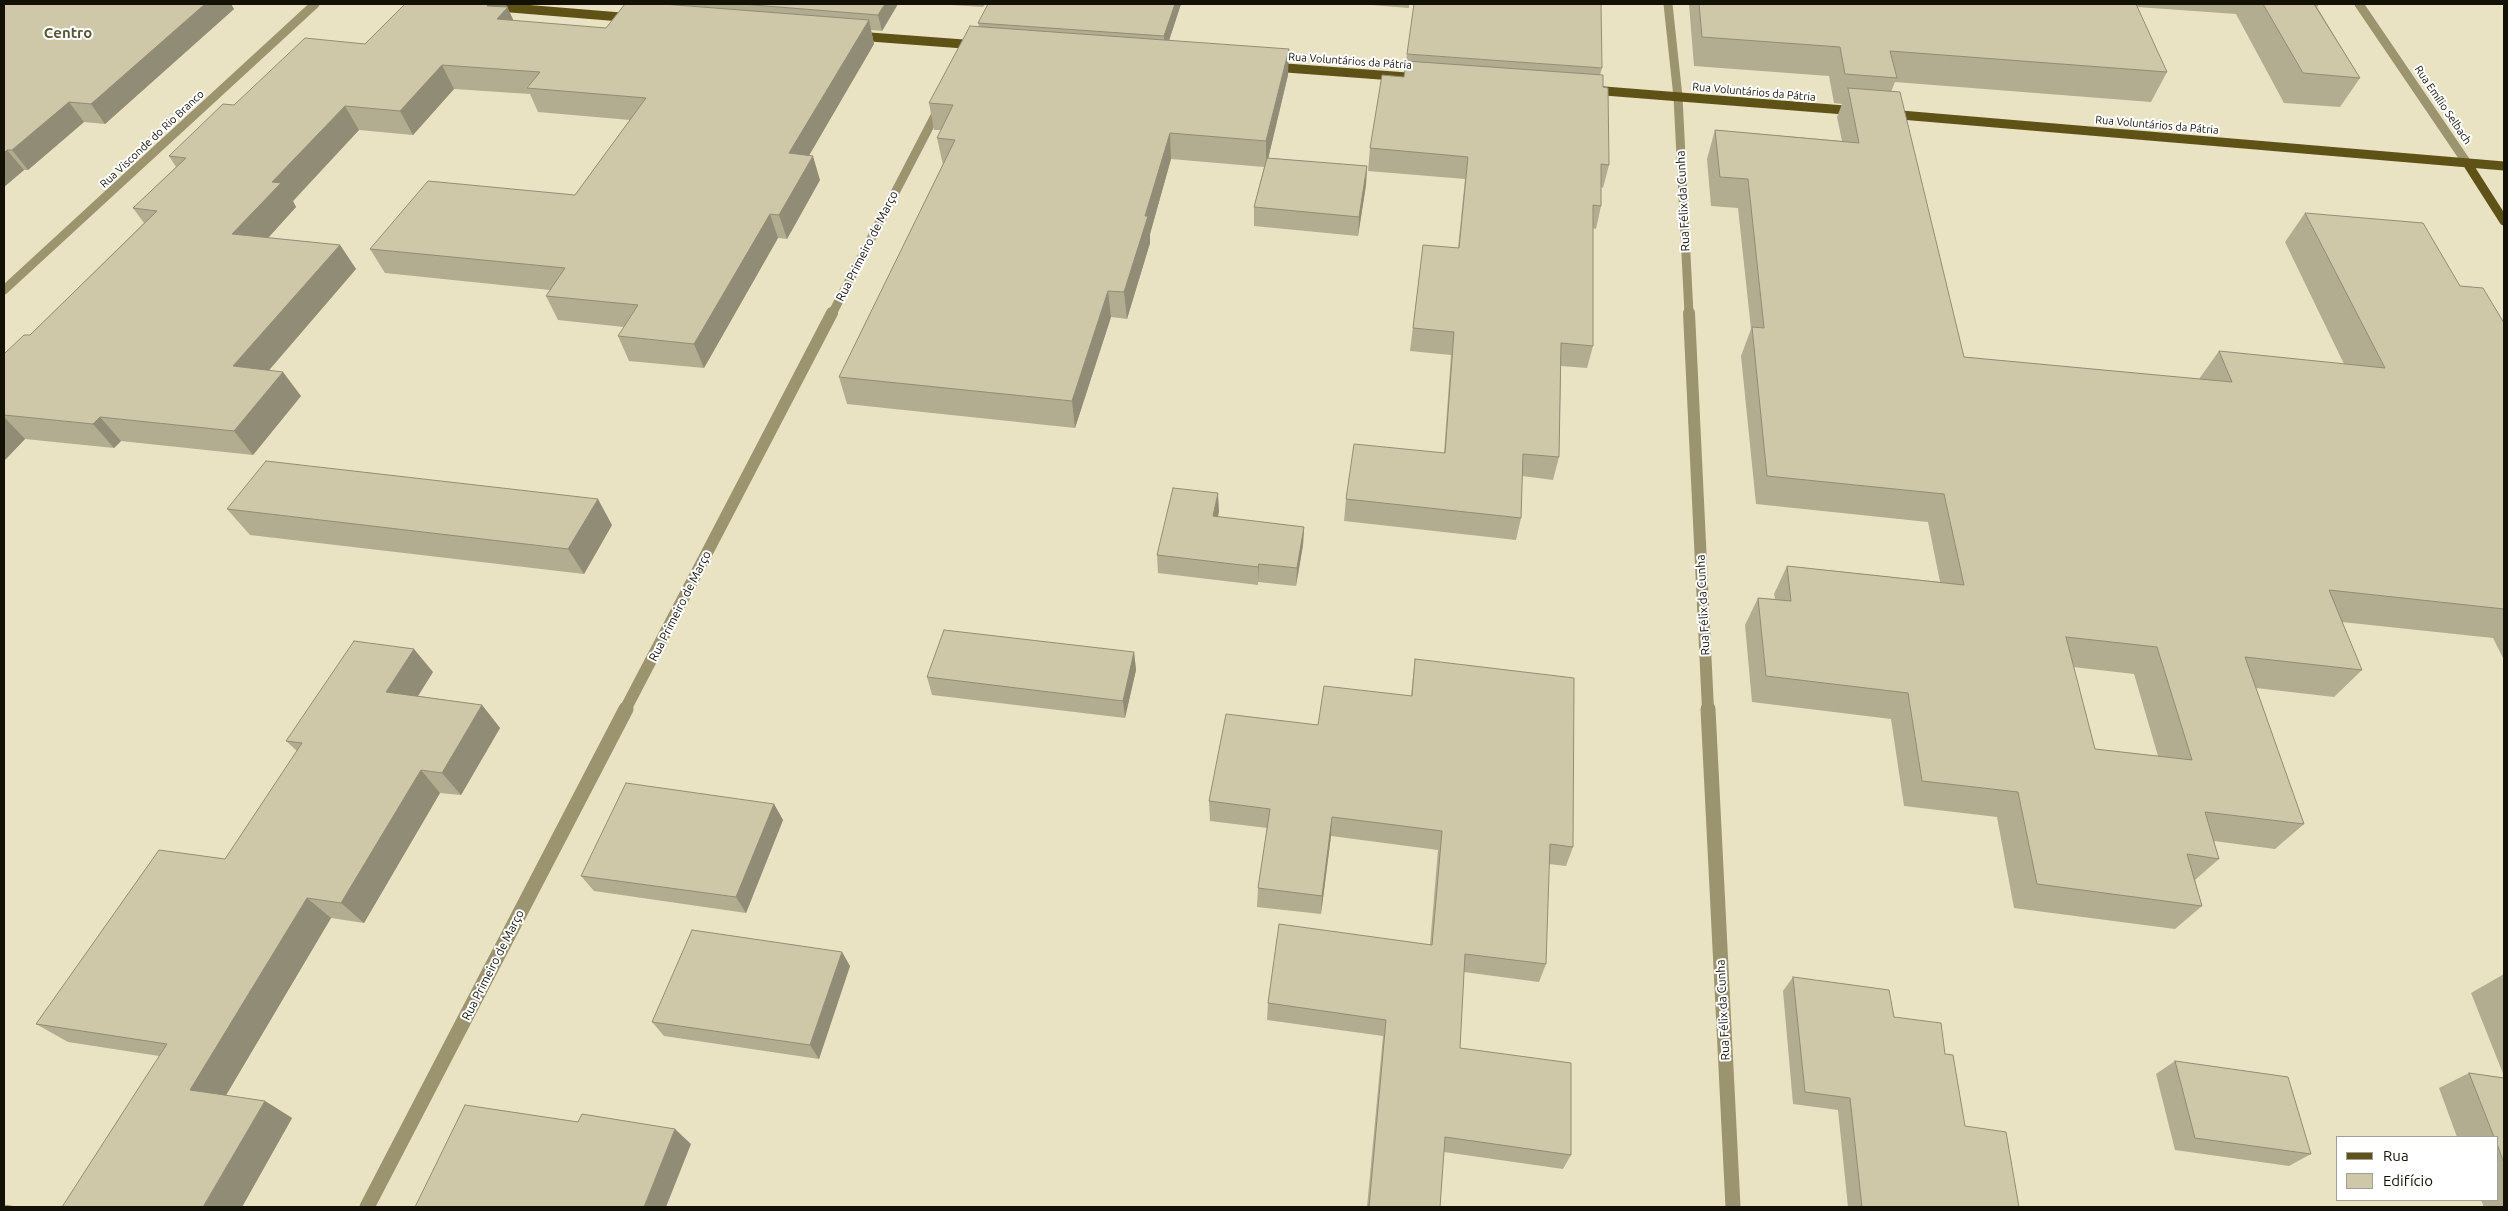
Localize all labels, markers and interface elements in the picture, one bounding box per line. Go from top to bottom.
district label: Centro [44,24,92,42]
street label: Rua Voluntários da Pátria [1288,50,1412,72]
street label: Rua Emílio Selbach [2412,63,2474,147]
street label: Rua Voluntários da Pátria [1692,80,1816,104]
street label: Rua Visconde do Rio Branco [97,87,207,191]
street label: Rua Voluntários da Pátria [2095,113,2219,137]
street label: Rua Félix da Cunha [1673,150,1693,252]
street label: Rua Primeiro de Março [833,188,901,304]
street label: Rua Primeiro de Março [646,548,714,664]
street label: Rua Félix da Cunha [1693,554,1713,656]
street label: Rua Primeiro de Março [459,907,527,1023]
street label: Rua Félix da Cunha [1713,959,1733,1061]
legend [2336,1136,2498,1201]
text: Rua [2383,1147,2409,1164]
text: Edifício [2383,1172,2433,1189]

